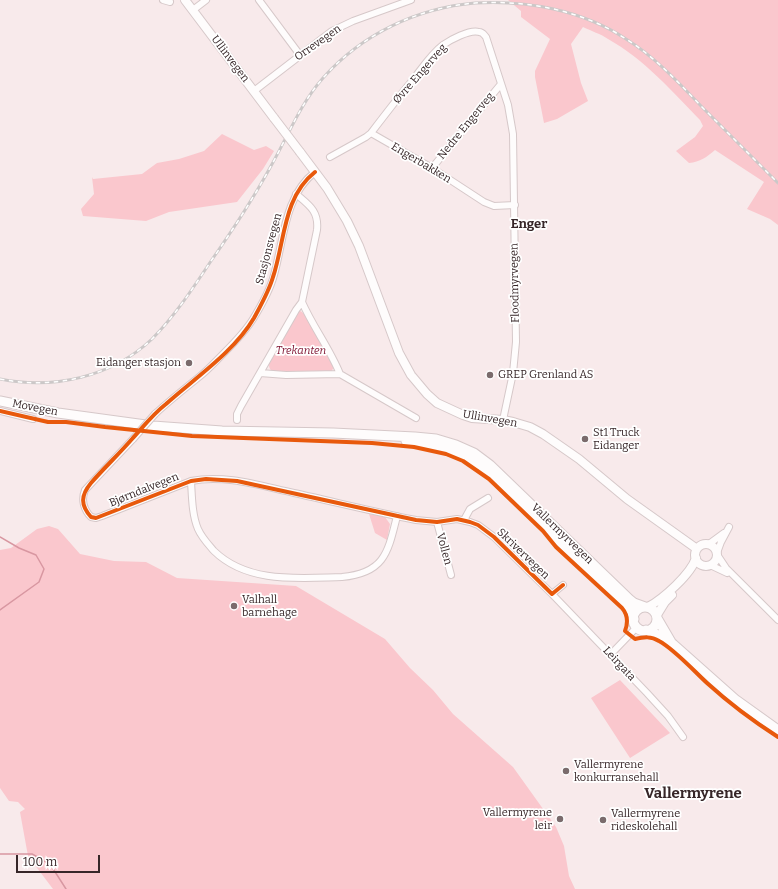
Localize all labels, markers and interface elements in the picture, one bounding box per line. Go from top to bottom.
street label: Orrevegen [292,22,344,64]
street label: Ullinvegen [208,33,252,85]
street label: Øvre Engerveg [390,41,450,107]
street label: Nedre Engerveg [435,90,497,162]
street label: Engerbakken [389,140,453,186]
street label: Stasjonsvegen [253,212,285,286]
district label: Enger [511,216,547,232]
street label: Floodmyrvegen [508,243,522,323]
park label: Trekanten [276,344,326,358]
place label: Eidanger stasjon [96,356,181,370]
marker: Eidanger stasjon [184,358,194,368]
place label: GREP Grenland AS [498,368,593,382]
marker: GREP Grenland AS [485,370,495,380]
street label: Movegen [11,397,59,419]
street label: Ullinvegen [462,408,518,430]
place label: St1 Truck Eidanger [593,426,640,452]
marker: St1 Truck Eidanger [580,434,590,444]
street label: Bjørndalvegen [107,470,181,510]
street label: Vallermyrvegen [528,501,596,567]
street label: Skrivervegen [494,526,552,582]
street label: Vollen [433,532,455,566]
place label: Valhall barnehage [242,593,297,619]
marker: Valhall barnehage [229,601,239,611]
street label: Leirgata [600,644,638,684]
place label: Vallermyrene konkurransehall [574,758,659,784]
marker: Vallermyrene konkurransehall [561,766,571,776]
district label: Vallermyrene [644,785,742,803]
place label: Vallermyrene leir [483,806,552,832]
place label: Vallermyrene rideskolehall [611,807,680,833]
marker: Vallermyrene leir [555,814,565,824]
marker: Vallermyrene rideskolehall [598,815,608,825]
scale bar [18,847,102,873]
text: 100 m [23,855,57,869]

